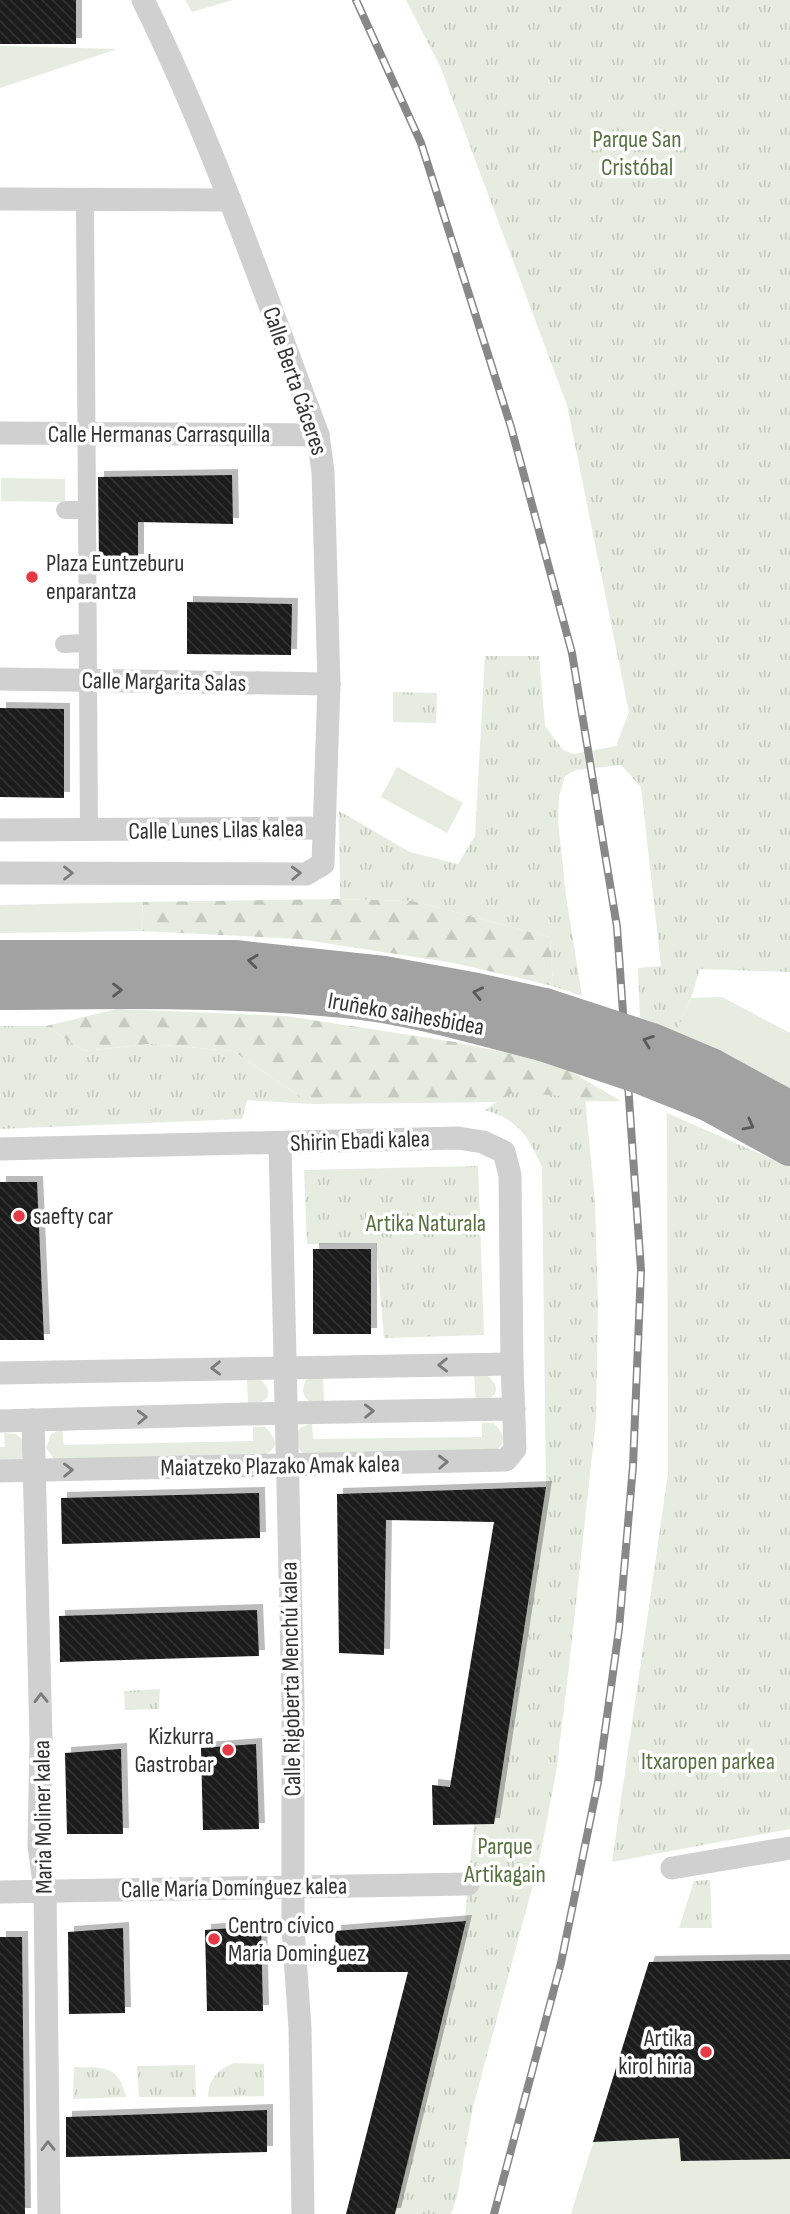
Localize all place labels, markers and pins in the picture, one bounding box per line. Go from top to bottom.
place label: Plaza Euntzeburu enparantza [46,549,184,606]
marker: Plaza Euntzeburu enparantza [24,569,40,585]
place label: saefty car [33,1202,113,1231]
marker: saefty car [11,1208,27,1224]
place label: Kizkurra Gastrobar [134,1722,214,1779]
marker: Kizkurra Gastrobar [220,1742,236,1758]
place label: Centro cívico María Dominguez [228,1911,366,1968]
marker: Centro cívico María Dominguez [206,1931,222,1947]
place label: Artika kirol hiria [618,2024,692,2081]
marker: Artika kirol hiria [698,2044,714,2060]

